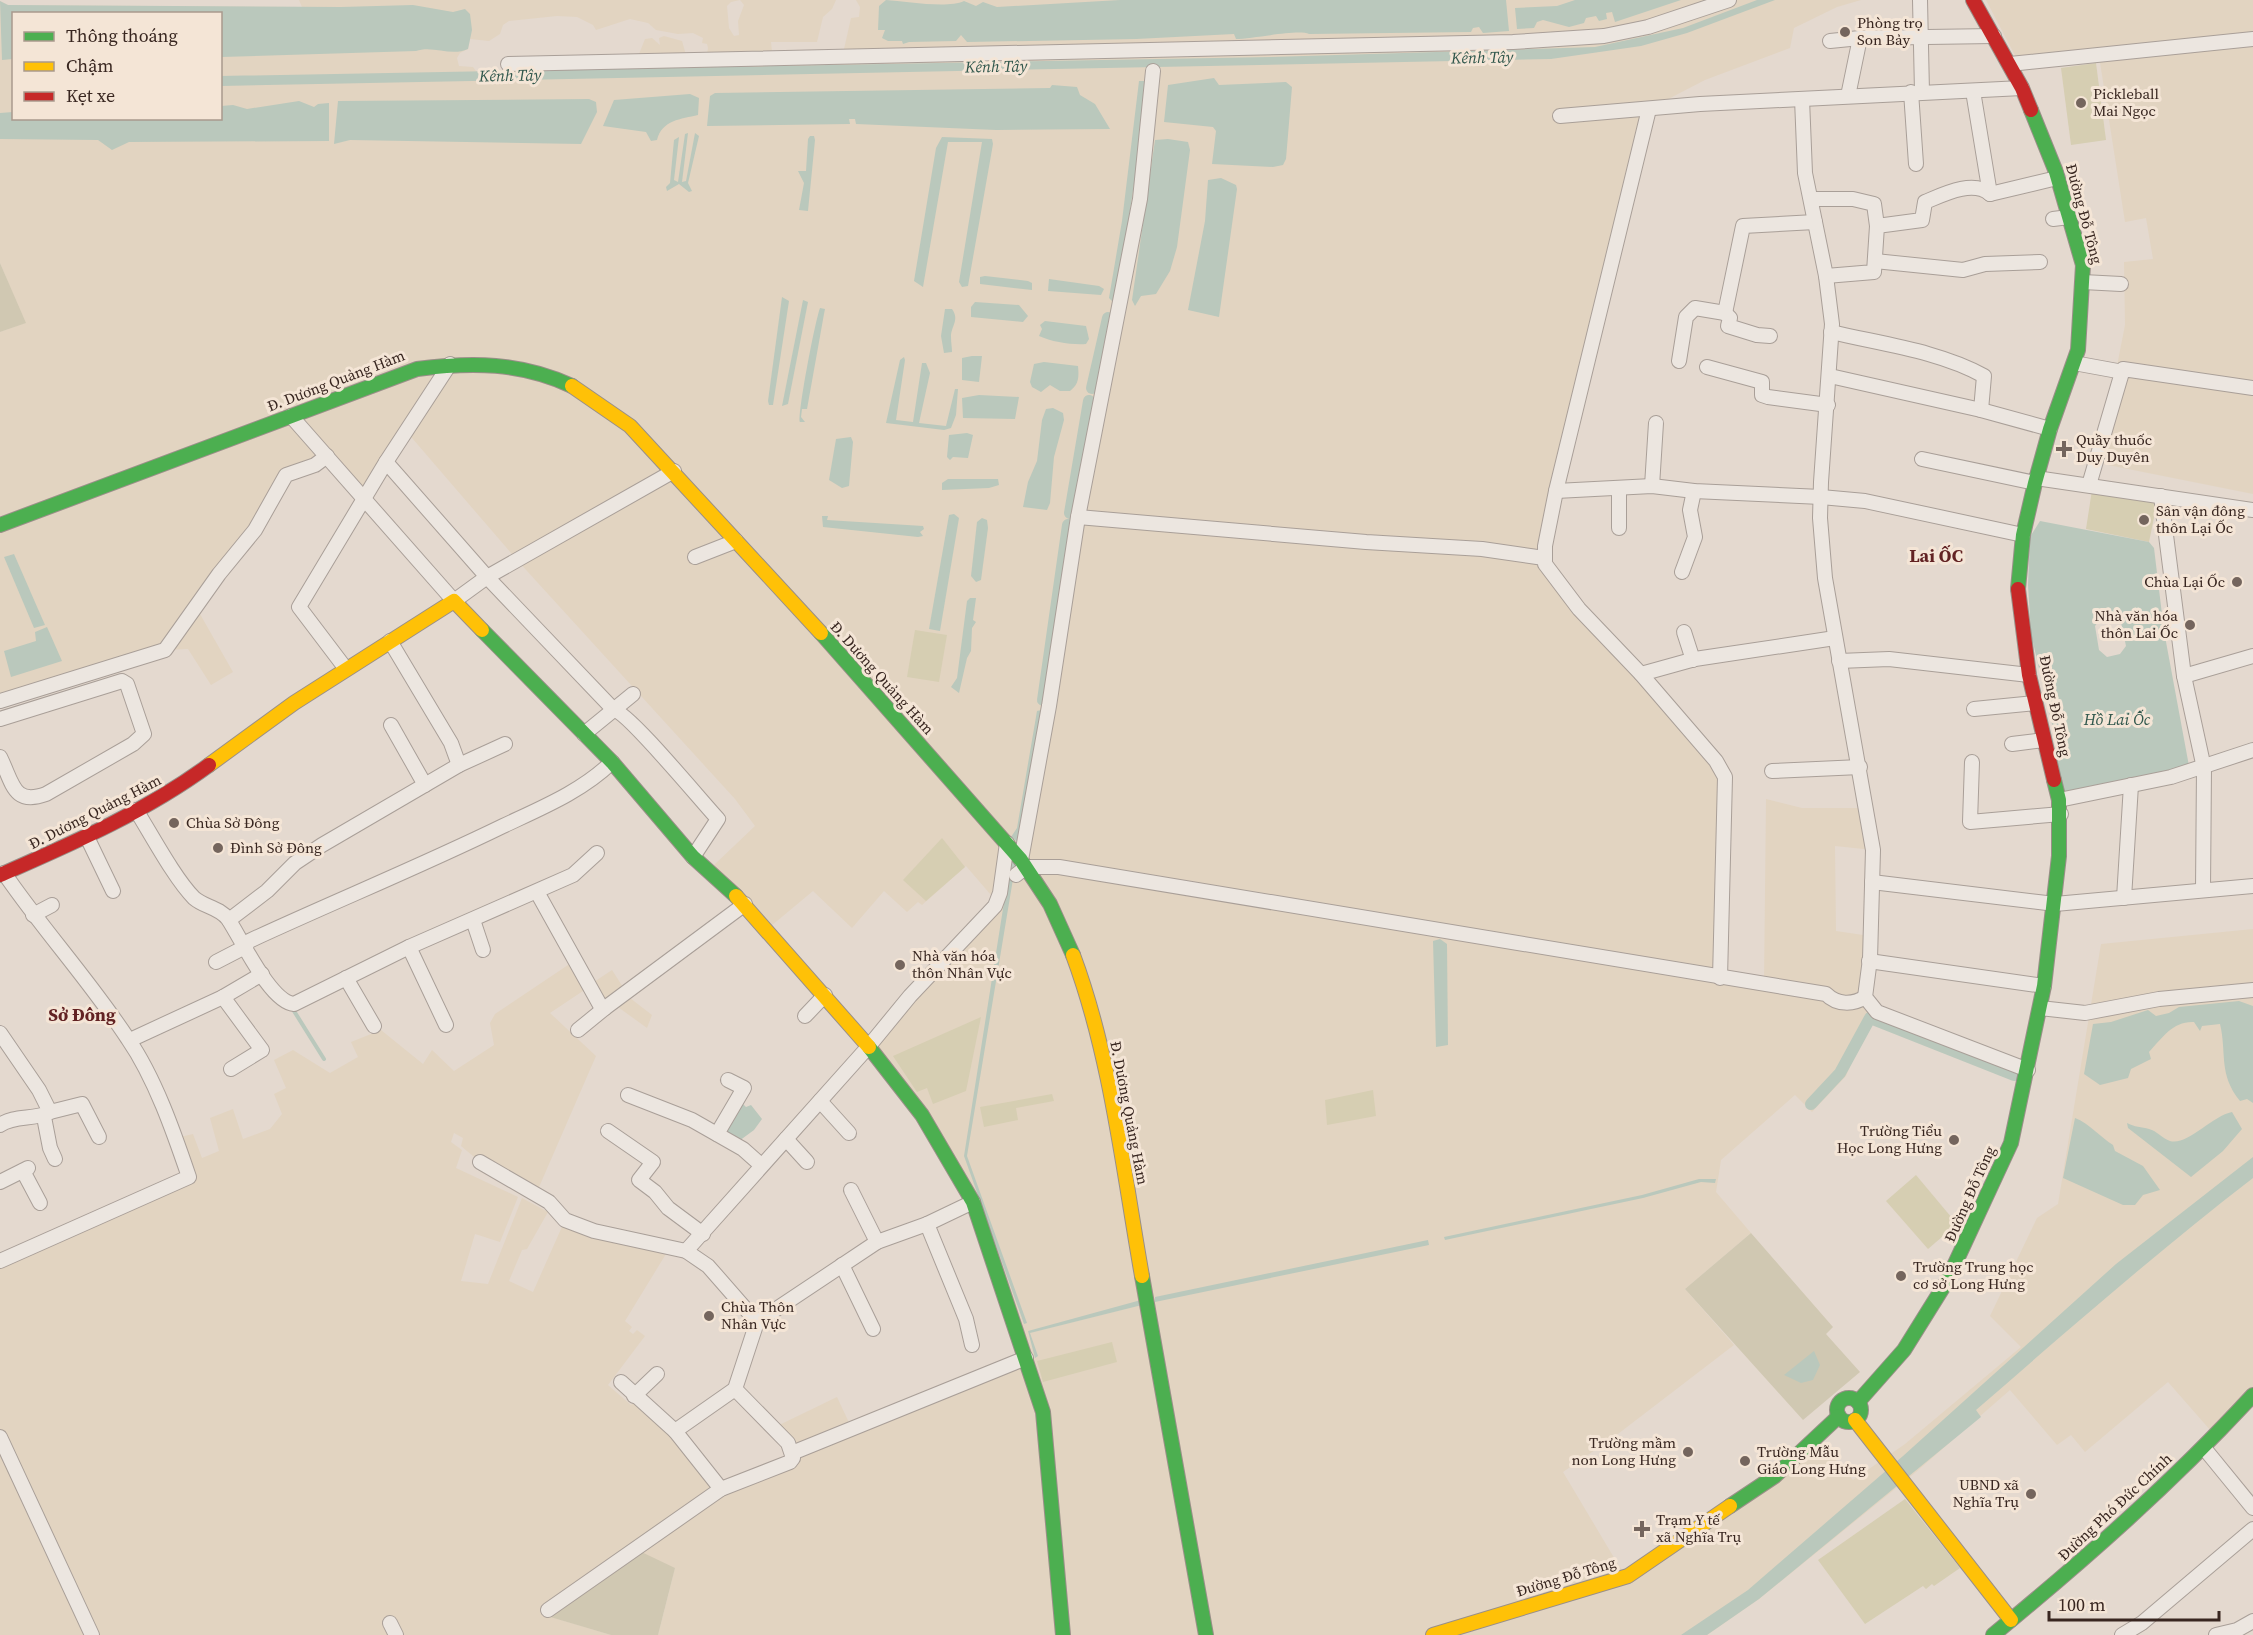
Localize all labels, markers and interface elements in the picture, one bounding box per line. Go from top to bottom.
legend [12,12,222,120]
place label: Phòng trọ Son Bảy [1857,12,1923,50]
text: Thông thoáng [66,23,178,48]
marker: Phòng trọ Son Bảy [1838,25,1852,39]
water label: Kênh Tây [1450,45,1514,69]
text: Chậm [66,53,113,78]
water label: Kênh Tây [964,54,1028,78]
water label: Kênh Tây [478,63,542,87]
text: Kẹt xe [66,83,115,108]
place label: Pickleball Mai Ngọc [2093,83,2160,121]
marker: Pickleball Mai Ngọc [2074,96,2088,110]
street label: Đường Đỗ Tông [2061,161,2108,267]
street label: Đ. Dương Quảng Hàm [264,344,408,416]
place label: Quầy thuốc Duy Duyên [2076,429,2152,467]
marker: Quầy thuốc Duy Duyên [2057,442,2071,456]
place label: Sân vận động thôn Lại Ốc [2156,500,2245,538]
marker: Sân vận động thôn Lại Ốc [2137,513,2151,527]
district label: Lai ỐC [1909,543,1963,568]
place label: Chùa Lại Ốc [2144,571,2225,592]
marker: Chùa Lại Ốc [2230,575,2244,589]
place label: Nhà văn hóa thôn Lai Ốc [2094,605,2178,643]
street label: Đ. Dương Quảng Hàm [826,616,939,739]
marker: Nhà văn hóa thôn Lai Ốc [2183,618,2197,632]
street label: Đường Đỗ Tông [2034,653,2077,759]
water label: Hồ Lai Ốc [2083,708,2151,730]
street label: Đ. Dương Quảng Hàm [25,769,165,854]
place label: Chùa Sở Đông [186,812,280,833]
marker: Chùa Sở Đông [167,816,181,830]
place label: Đình Sở Đông [230,837,322,858]
marker: Đình Sở Đông [211,841,225,855]
place label: Nhà văn hóa thôn Nhân Vực [912,945,1012,983]
marker: Nhà văn hóa thôn Nhân Vực [893,958,907,972]
district label: Sở Đông [48,1002,116,1027]
street label: Đ. Dương Quảng Hàm [1105,1039,1154,1187]
place label: Trường Tiểu Học Long Hưng [1837,1120,1942,1158]
marker: Trường Tiểu Học Long Hưng [1947,1133,1961,1147]
street label: Đường Đỗ Tông [1939,1142,2000,1245]
place label: Trường Trung học cơ sở Long Hưng [1913,1256,2034,1294]
marker: Trường Trung học cơ sở Long Hưng [1894,1269,1908,1283]
place label: Chùa Thôn Nhân Vực [721,1296,794,1334]
marker: Chùa Thôn Nhân Vực [702,1309,716,1323]
place label: Trường mầm non Long Hưng [1571,1432,1676,1470]
place label: Trường Mẫu Giáo Long Hưng [1757,1441,1866,1479]
marker: Trường mầm non Long Hưng [1681,1445,1695,1459]
street label: Đường Phó Đức Chính [2053,1448,2176,1565]
marker: Trường Mẫu Giáo Long Hưng [1738,1454,1752,1468]
place label: UBND xã Nghĩa Trụ [1953,1474,2019,1512]
marker: UBND xã Nghĩa Trụ [2024,1487,2038,1501]
place label: Trạm Y tế xã Nghĩa Trụ [1656,1509,1741,1547]
marker: Trạm Y tế xã Nghĩa Trụ [1633,1520,1651,1538]
street label: Đường Đỗ Tông [1513,1551,1618,1602]
scale bar [2049,1584,2218,1622]
text: 100 m [2058,1592,2105,1617]

